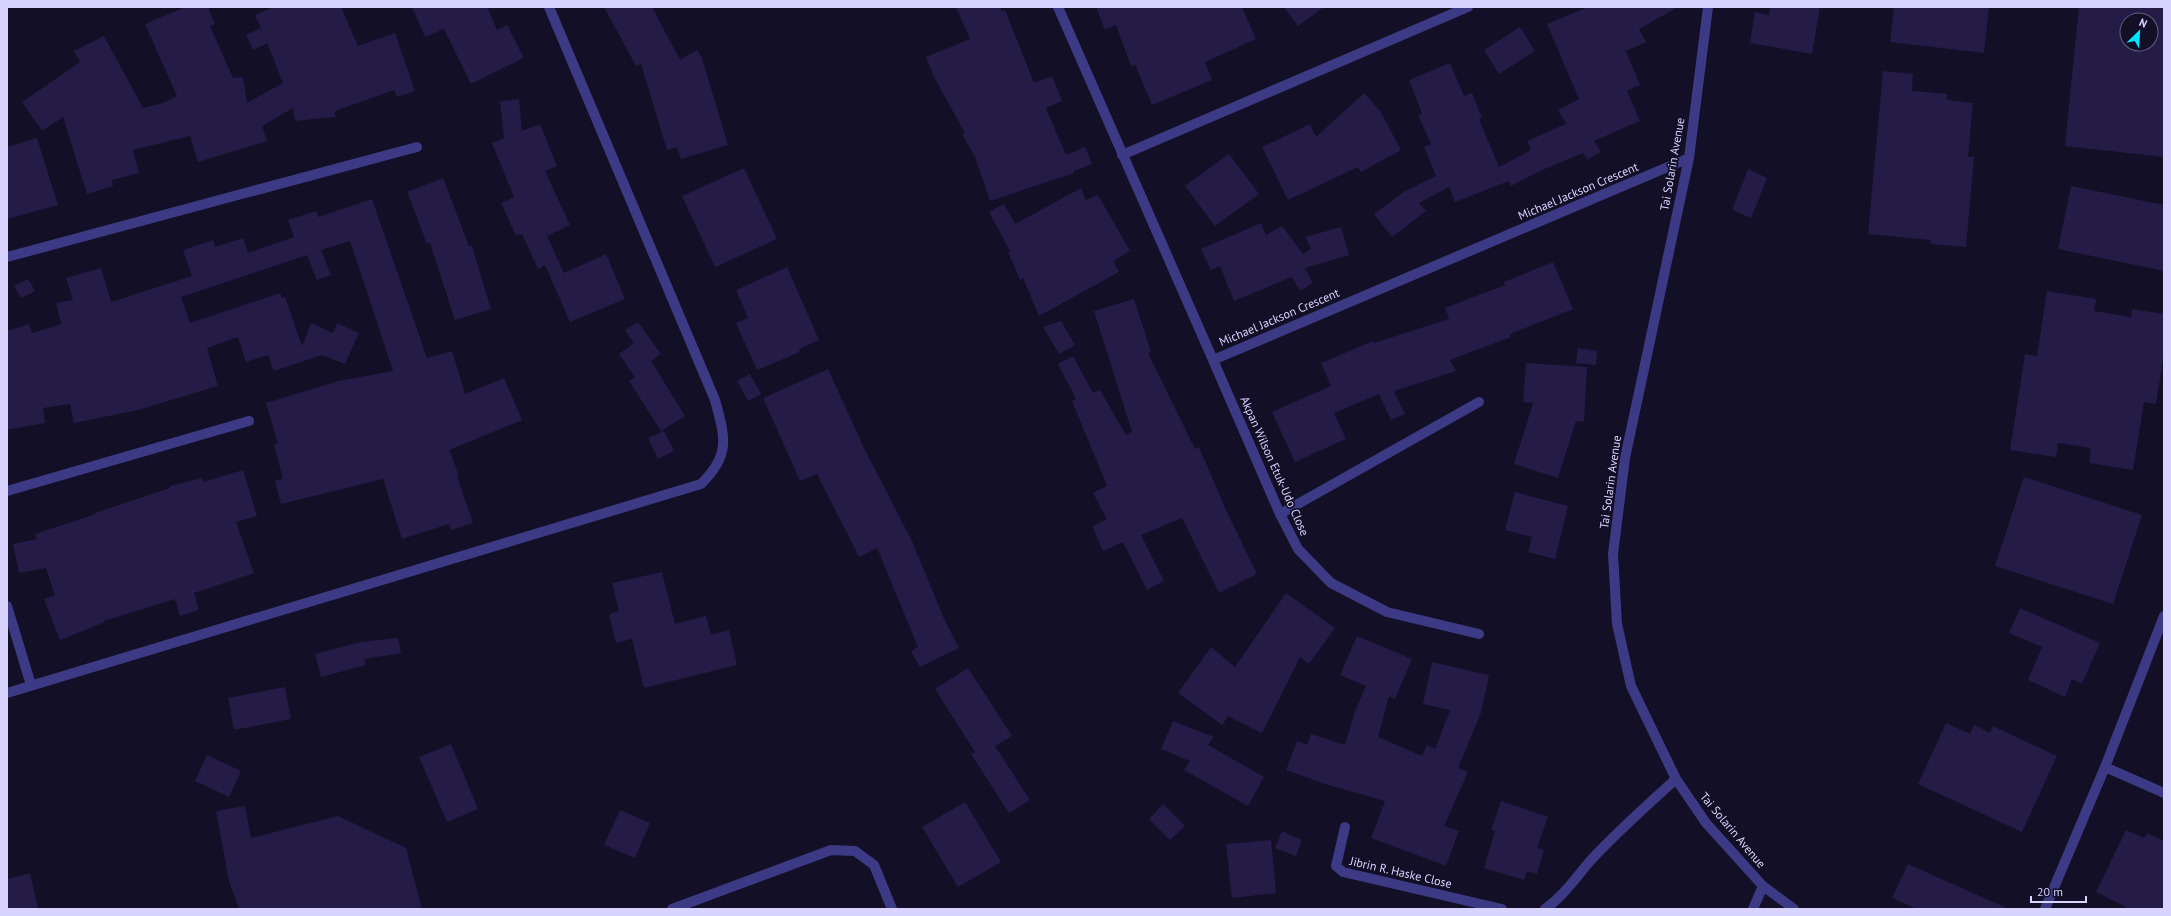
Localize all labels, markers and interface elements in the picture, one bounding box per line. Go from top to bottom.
north arrow [2119,12,2159,52]
text: N [2137,15,2149,31]
street label: Tai Solarin Avenue [1656,116,1688,212]
street label: Michael Jackson Crescent [1516,159,1640,223]
street label: Michael Jackson Crescent [1217,285,1341,349]
street label: Akpan Wilson Etuk-Udo Close [1237,394,1313,538]
street label: Tai Solarin Avenue [1596,434,1624,530]
street label: Tai Solarin Avenue [1697,789,1769,871]
street label: Jibrin R. Haske Close [1348,853,1453,891]
scale bar [2031,878,2086,904]
text: 20 m [2037,884,2063,899]

